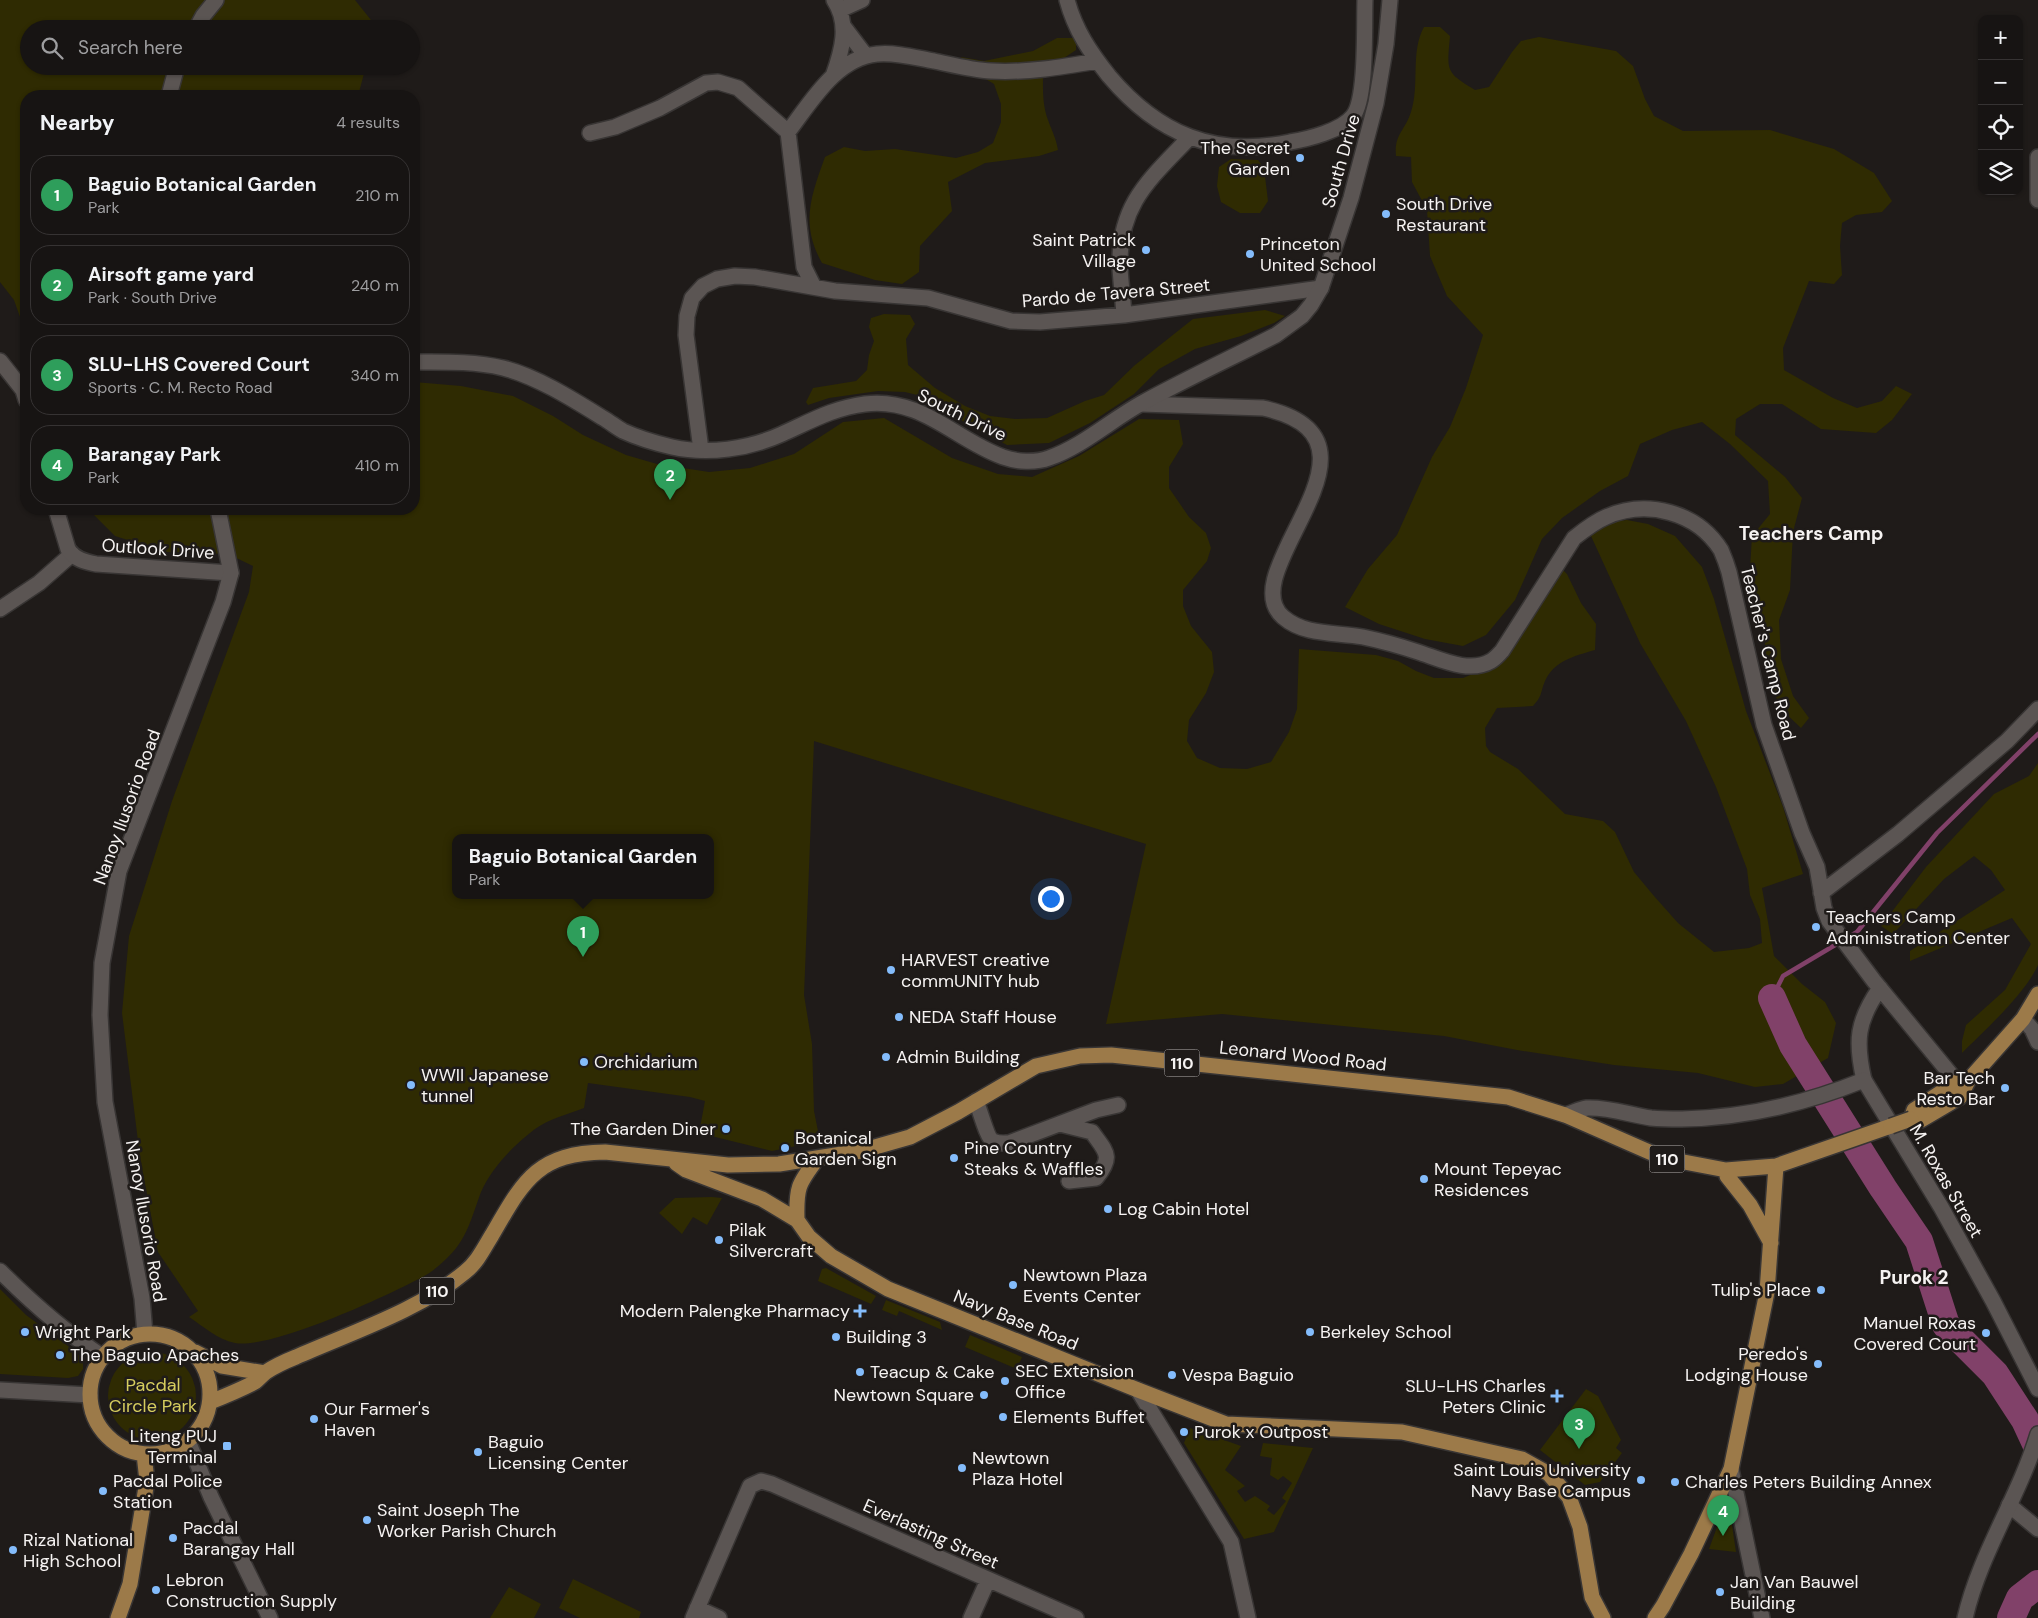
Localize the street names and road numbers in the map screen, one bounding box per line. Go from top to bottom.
street label: South Drive [1316,111,1366,211]
street label: Pardo de Tavera Street [1021,273,1211,313]
street label: South Drive [913,383,1011,447]
street label: Outlook Drive [101,533,215,565]
street label: Teacher's Camp Road [1735,563,1801,743]
street label: Nanoy Ilusorio Road [88,726,166,888]
street label: Leonard Wood Road [1218,1035,1388,1077]
road number: 110 [1164,1050,1200,1076]
street label: M. Roxas Street [1904,1120,1988,1242]
street label: Nanoy Ilusorio Road [120,1138,172,1304]
road number: 110 [1650,1146,1684,1172]
road number: 110 [420,1278,454,1304]
street label: Navy Base Road [950,1284,1082,1356]
street label: Everlasting Street [859,1493,1003,1575]

